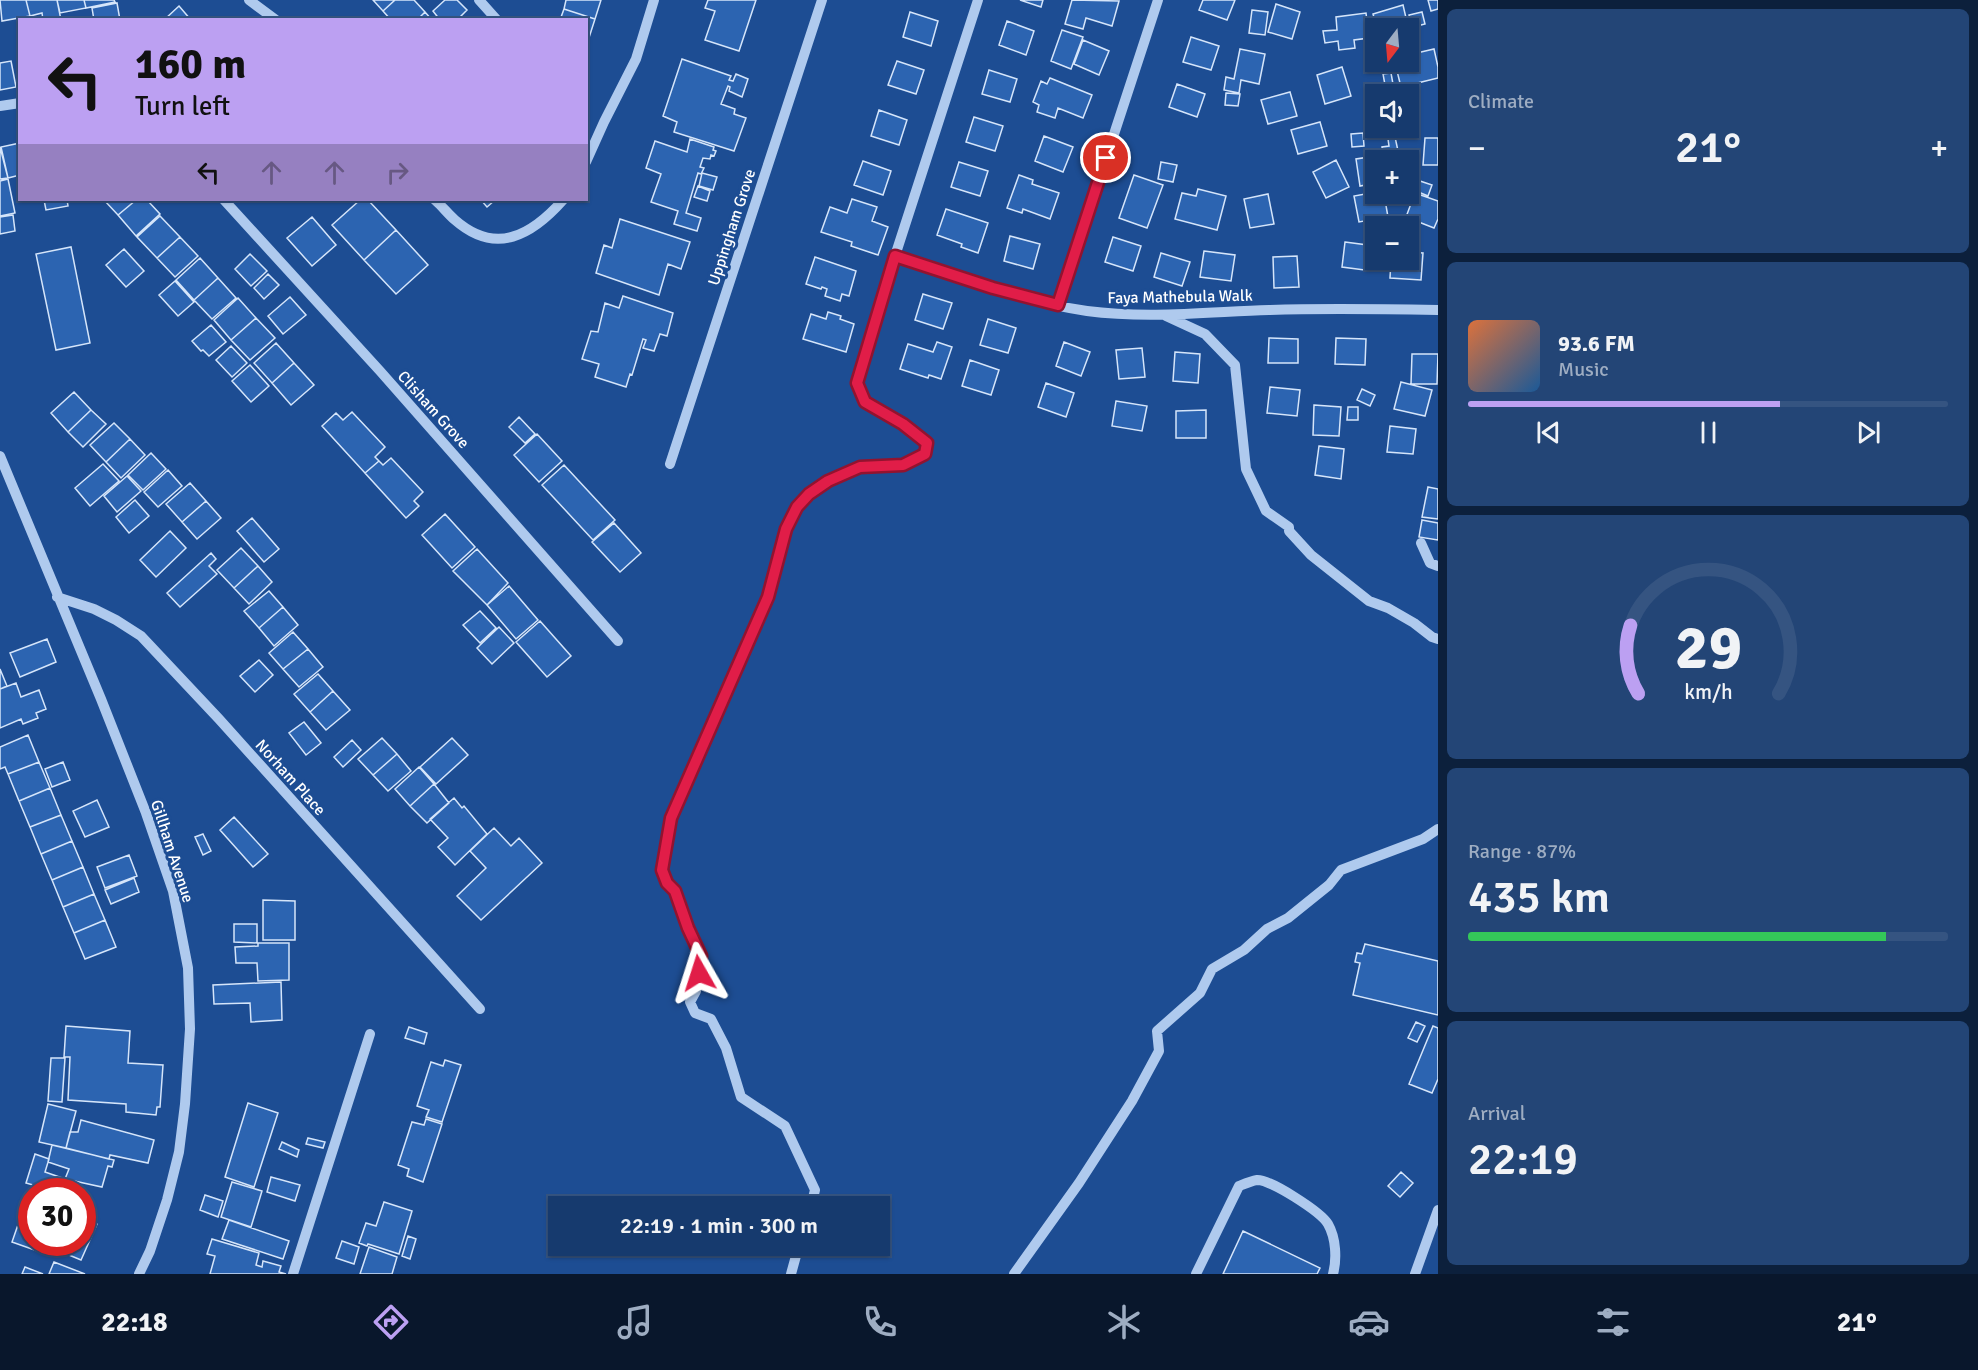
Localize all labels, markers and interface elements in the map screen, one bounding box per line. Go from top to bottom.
north arrow [1365,18,1419,72]
map controls [1365,18,1419,270]
text: 160 m [135,39,246,90]
icon: left [36,42,114,120]
button: sound [1365,84,1419,138]
text: Climate [1468,89,1534,114]
text: Turn left [135,90,230,123]
text: 21° [1675,120,1741,175]
text: − [1468,128,1486,169]
text: + [1930,128,1948,169]
pin [1080,132,1131,183]
icon: arrive [1089,141,1122,174]
button: + [1365,150,1419,204]
icon: left [192,156,225,189]
icon: ahead [255,156,288,189]
icon: ahead [318,156,351,189]
icon: right [381,156,414,189]
street label: Uppingham Grove [704,166,760,288]
button: − [1365,216,1419,270]
street label: Faya Mathebula Walk [1107,286,1253,308]
text: 93.6 FM [1558,330,1635,357]
text: Music [1558,357,1609,382]
street label: Clisham Grove [393,367,473,453]
icon: previous [1532,416,1565,449]
icon: pause [1692,416,1725,449]
icon: next [1852,416,1885,449]
text: 29 [1674,609,1742,686]
text: km/h [1684,679,1732,705]
street label: Norham Place [251,735,330,820]
street label: Gillham Avenue [146,797,198,905]
text: Range · 87% [1468,839,1576,864]
text: 435 km [1468,870,1610,925]
position arrow [667,941,731,1005]
text: Arrival [1468,1101,1526,1126]
text: 22:19 [1468,1132,1578,1187]
speed limit sign: 30 [18,1178,96,1256]
text: 22:19 · 1 min · 300 m [620,1212,818,1239]
icon: directions [370,1301,412,1343]
icon: music [614,1301,656,1343]
icon: phone [859,1301,901,1343]
icon: climate [1103,1301,1145,1343]
icon: car [1348,1301,1390,1343]
icon: filters [1592,1301,1634,1343]
text: 22:18 [101,1306,168,1339]
text: 21° [1837,1306,1877,1339]

